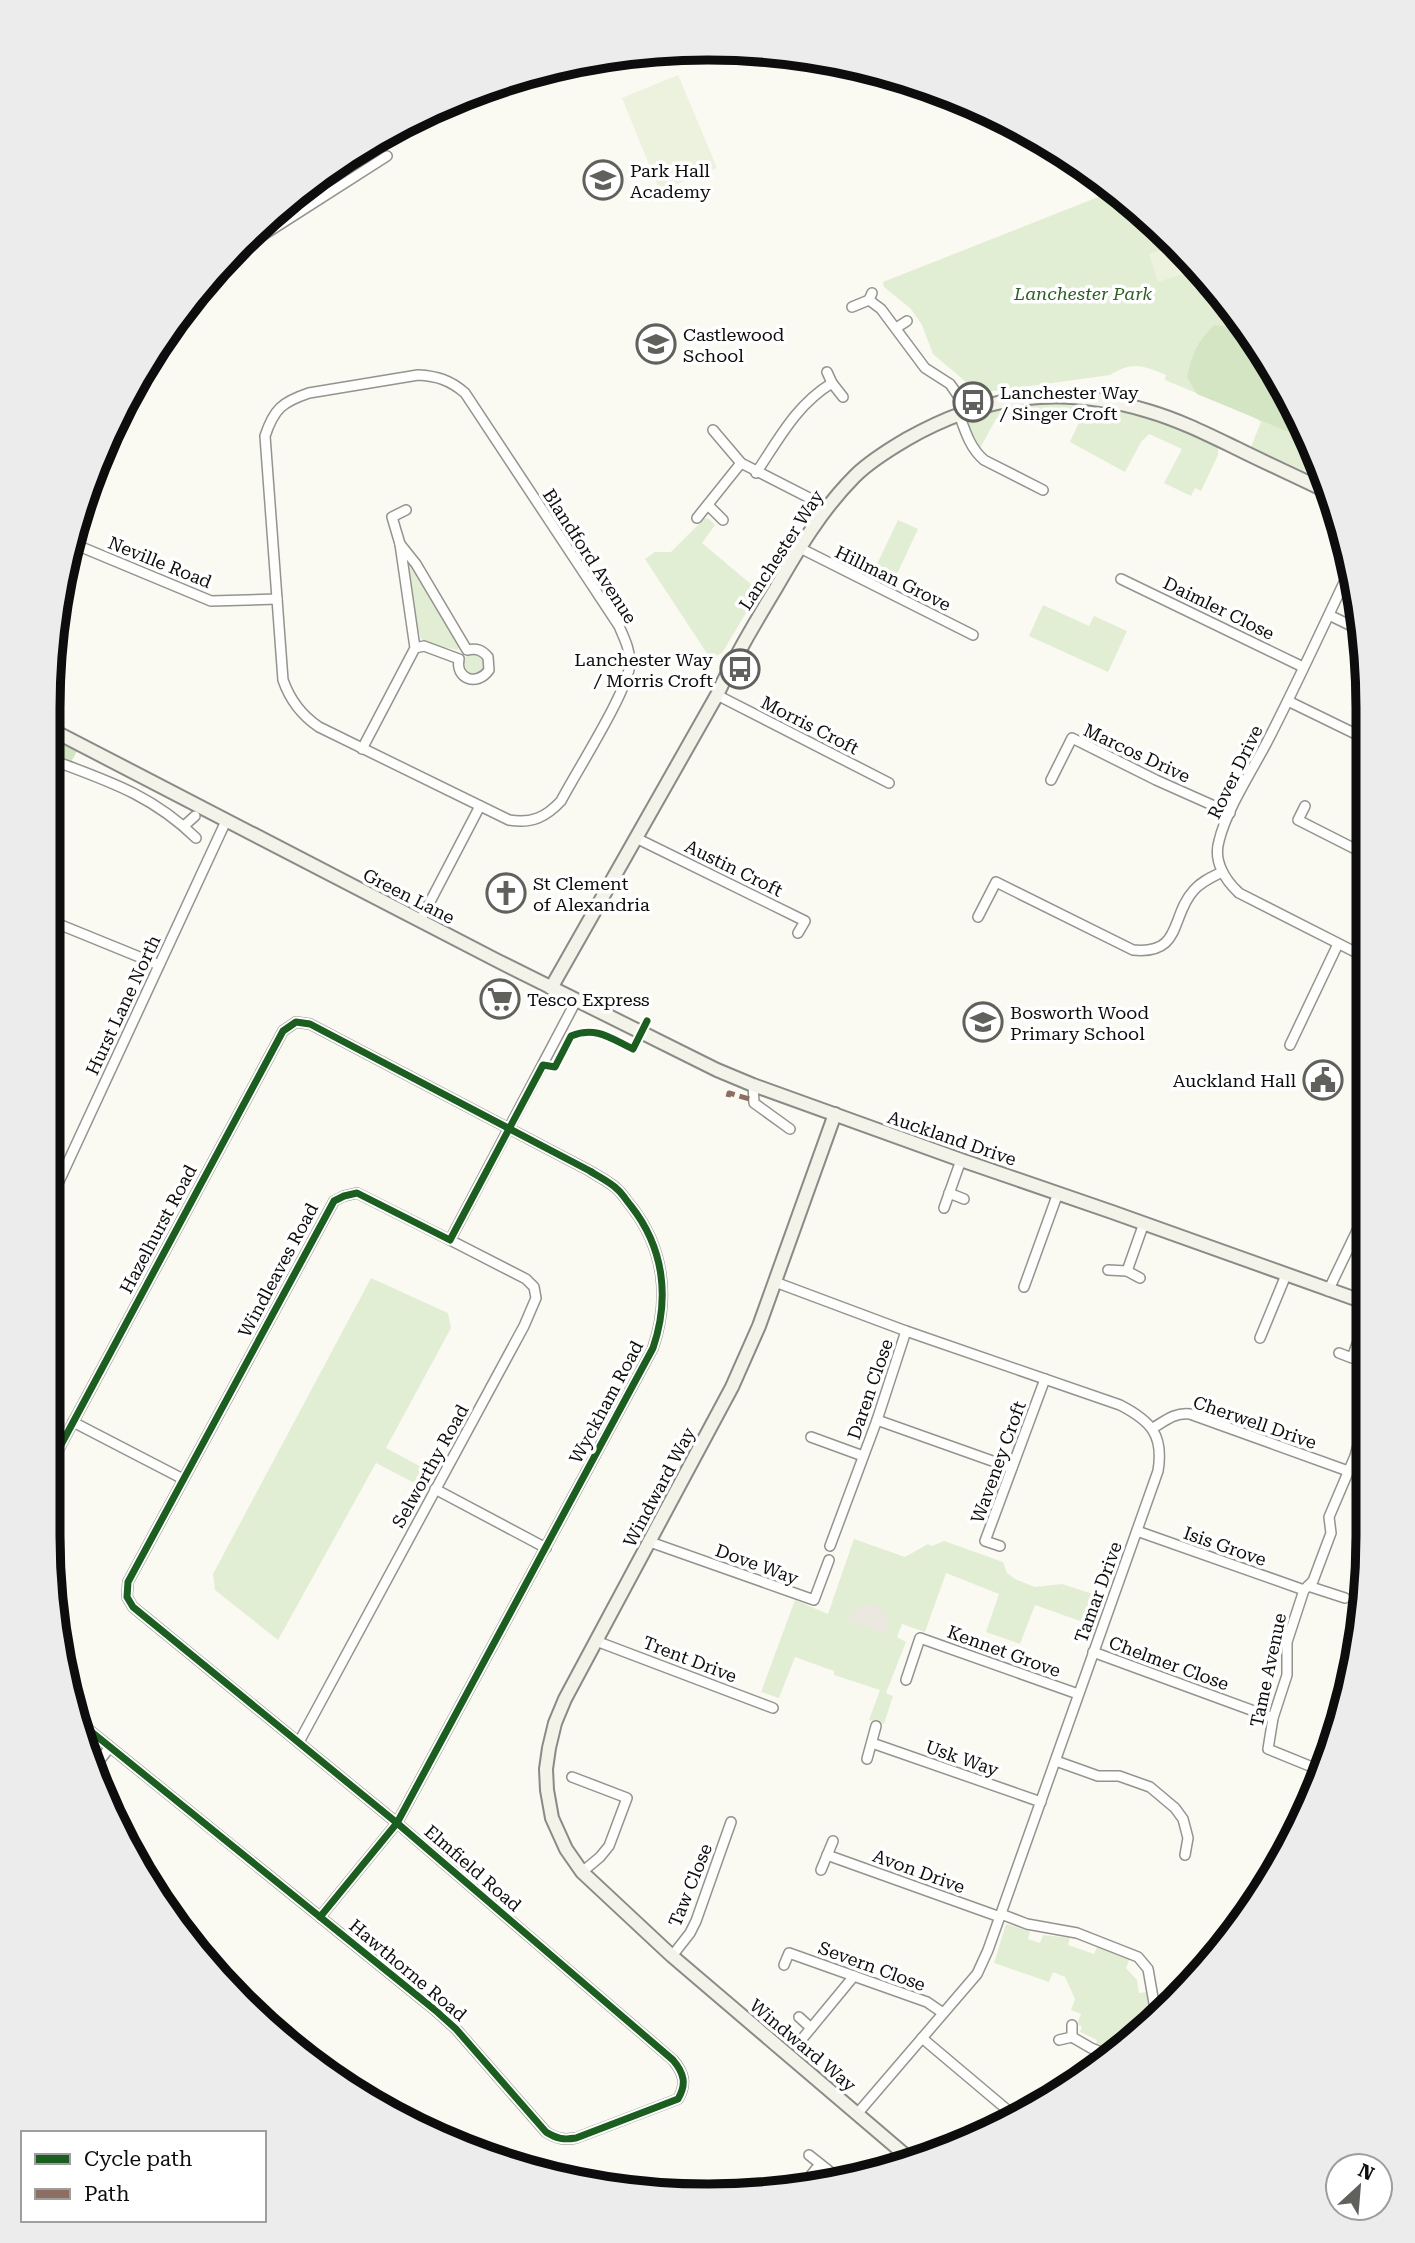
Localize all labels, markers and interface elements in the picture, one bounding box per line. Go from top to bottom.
school or university icon: Park Hall Academy [582,159,624,201]
place label: Park Hall Academy [630,160,711,202]
park label: Lanchester Park [1013,283,1152,304]
school or university icon: Castlewood School [635,323,677,365]
place label: Castlewood School [683,324,785,366]
bus stop icon: Lanchester Way / Singer Croft [952,381,994,423]
place label: Lanchester Way / Singer Croft [999,382,1139,424]
street label: Blandford Avenue [539,485,641,627]
street label: Lanchester Way [734,486,828,614]
street label: Neville Road [105,532,215,592]
street label: Hillman Grove [832,541,954,615]
street label: Daimler Close [1160,572,1278,644]
bus stop icon: Lanchester Way / Morris Croft [719,648,761,690]
place label: Lanchester Way / Morris Croft [574,649,713,691]
street label: Morris Croft [758,691,863,759]
street label: Marcos Drive [1080,719,1194,787]
street label: Rover Drive [1203,722,1267,822]
street label: Austin Croft [682,835,786,901]
street label: Green Lane [360,864,458,928]
church icon: St Clement of Alexandria [485,872,527,914]
place label: St Clement of Alexandria [533,873,650,915]
street label: Hurst Lane North [81,931,165,1078]
supermarket icon: Tesco Express [479,978,521,1020]
place label: Tesco Express [527,989,650,1010]
school or university icon: Bosworth Wood Primary School [962,1001,1004,1043]
place label: Bosworth Wood Primary School [1010,1002,1149,1044]
public building icon: Auckland Hall [1302,1059,1344,1101]
place label: Auckland Hall [1173,1070,1296,1091]
street label: Auckland Drive [885,1106,1019,1170]
street label: Hazelhurst Road [115,1161,201,1297]
street label: Windleaves Road [234,1199,322,1341]
street label: Daren Close [843,1336,897,1442]
street label: Wyckham Road [565,1337,647,1467]
street label: Cherwell Drive [1191,1391,1320,1453]
street label: Waveney Croft [966,1398,1030,1526]
street label: Selworthy Road [387,1400,473,1531]
street label: Windward Way [619,1423,699,1550]
street label: Isis Grove [1181,1522,1269,1570]
street label: Dove Way [713,1539,802,1589]
street label: Tamar Drive [1070,1539,1126,1645]
street label: Tame Avenue [1246,1611,1290,1729]
street label: Kennet Grove [945,1621,1064,1681]
street label: Trent Drive [640,1631,740,1687]
street label: Chelmer Close [1106,1632,1232,1694]
street label: Usk Way [923,1736,1002,1780]
street label: Elmfield Road [420,1820,526,1916]
street label: Taw Close [664,1840,716,1930]
street label: Avon Drive [870,1845,968,1897]
street label: Hawthorne Road [345,1915,471,2025]
street label: Severn Close [816,1937,929,1995]
street label: Windward Way [746,1994,861,2096]
legend [21,2131,266,2222]
text: Cycle path [84,2147,193,2171]
north arrow [1324,2152,1394,2222]
text: N [1355,2159,1378,2186]
text: Path [84,2182,130,2206]

